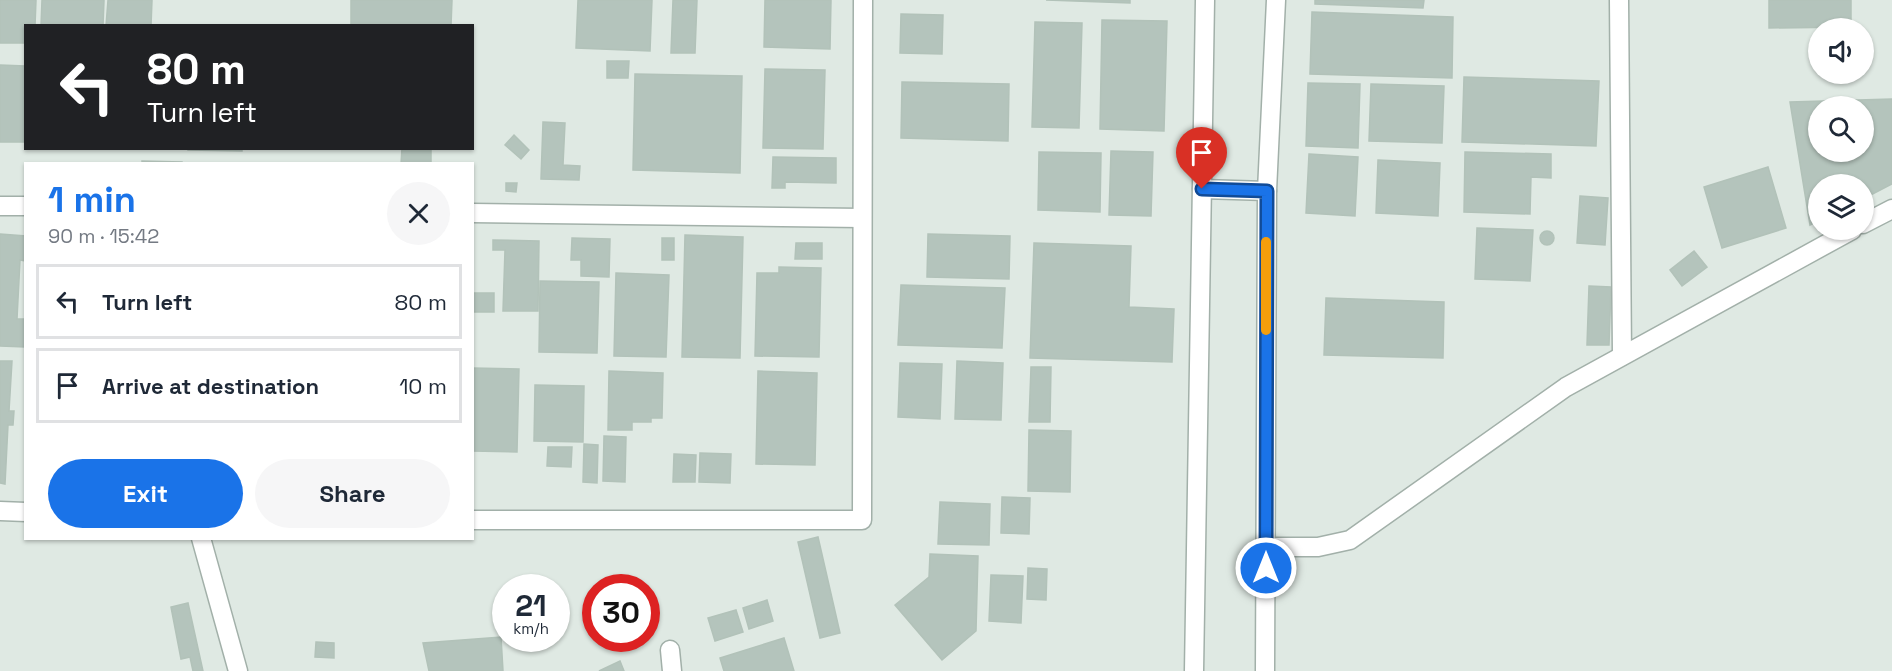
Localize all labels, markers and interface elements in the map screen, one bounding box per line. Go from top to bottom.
map controls [1808,18,1874,240]
button: sound [1808,18,1874,84]
text: 80 m [147,43,246,96]
icon: left [48,48,126,126]
text: Turn left [147,95,257,130]
button: search [1808,96,1874,162]
pin [1176,127,1227,189]
icon: arrive [1185,136,1218,169]
button: layers [1808,174,1874,240]
text: 1 min [48,177,136,223]
button: close [387,182,450,245]
text: 90 m · 15:42 [48,223,159,249]
icon: left [51,285,84,318]
text: Turn left [102,288,192,316]
text: 80 m [395,288,447,316]
icon: arrive [51,369,84,402]
text: Arrive at destination [102,372,319,400]
text: 10 m [399,372,447,400]
button: Exit [48,459,243,528]
button: Share [255,459,450,528]
position arrow [1234,536,1298,600]
speed limit sign: 30 [582,574,660,652]
text: 21 [515,586,547,625]
text: km/h [513,619,549,638]

